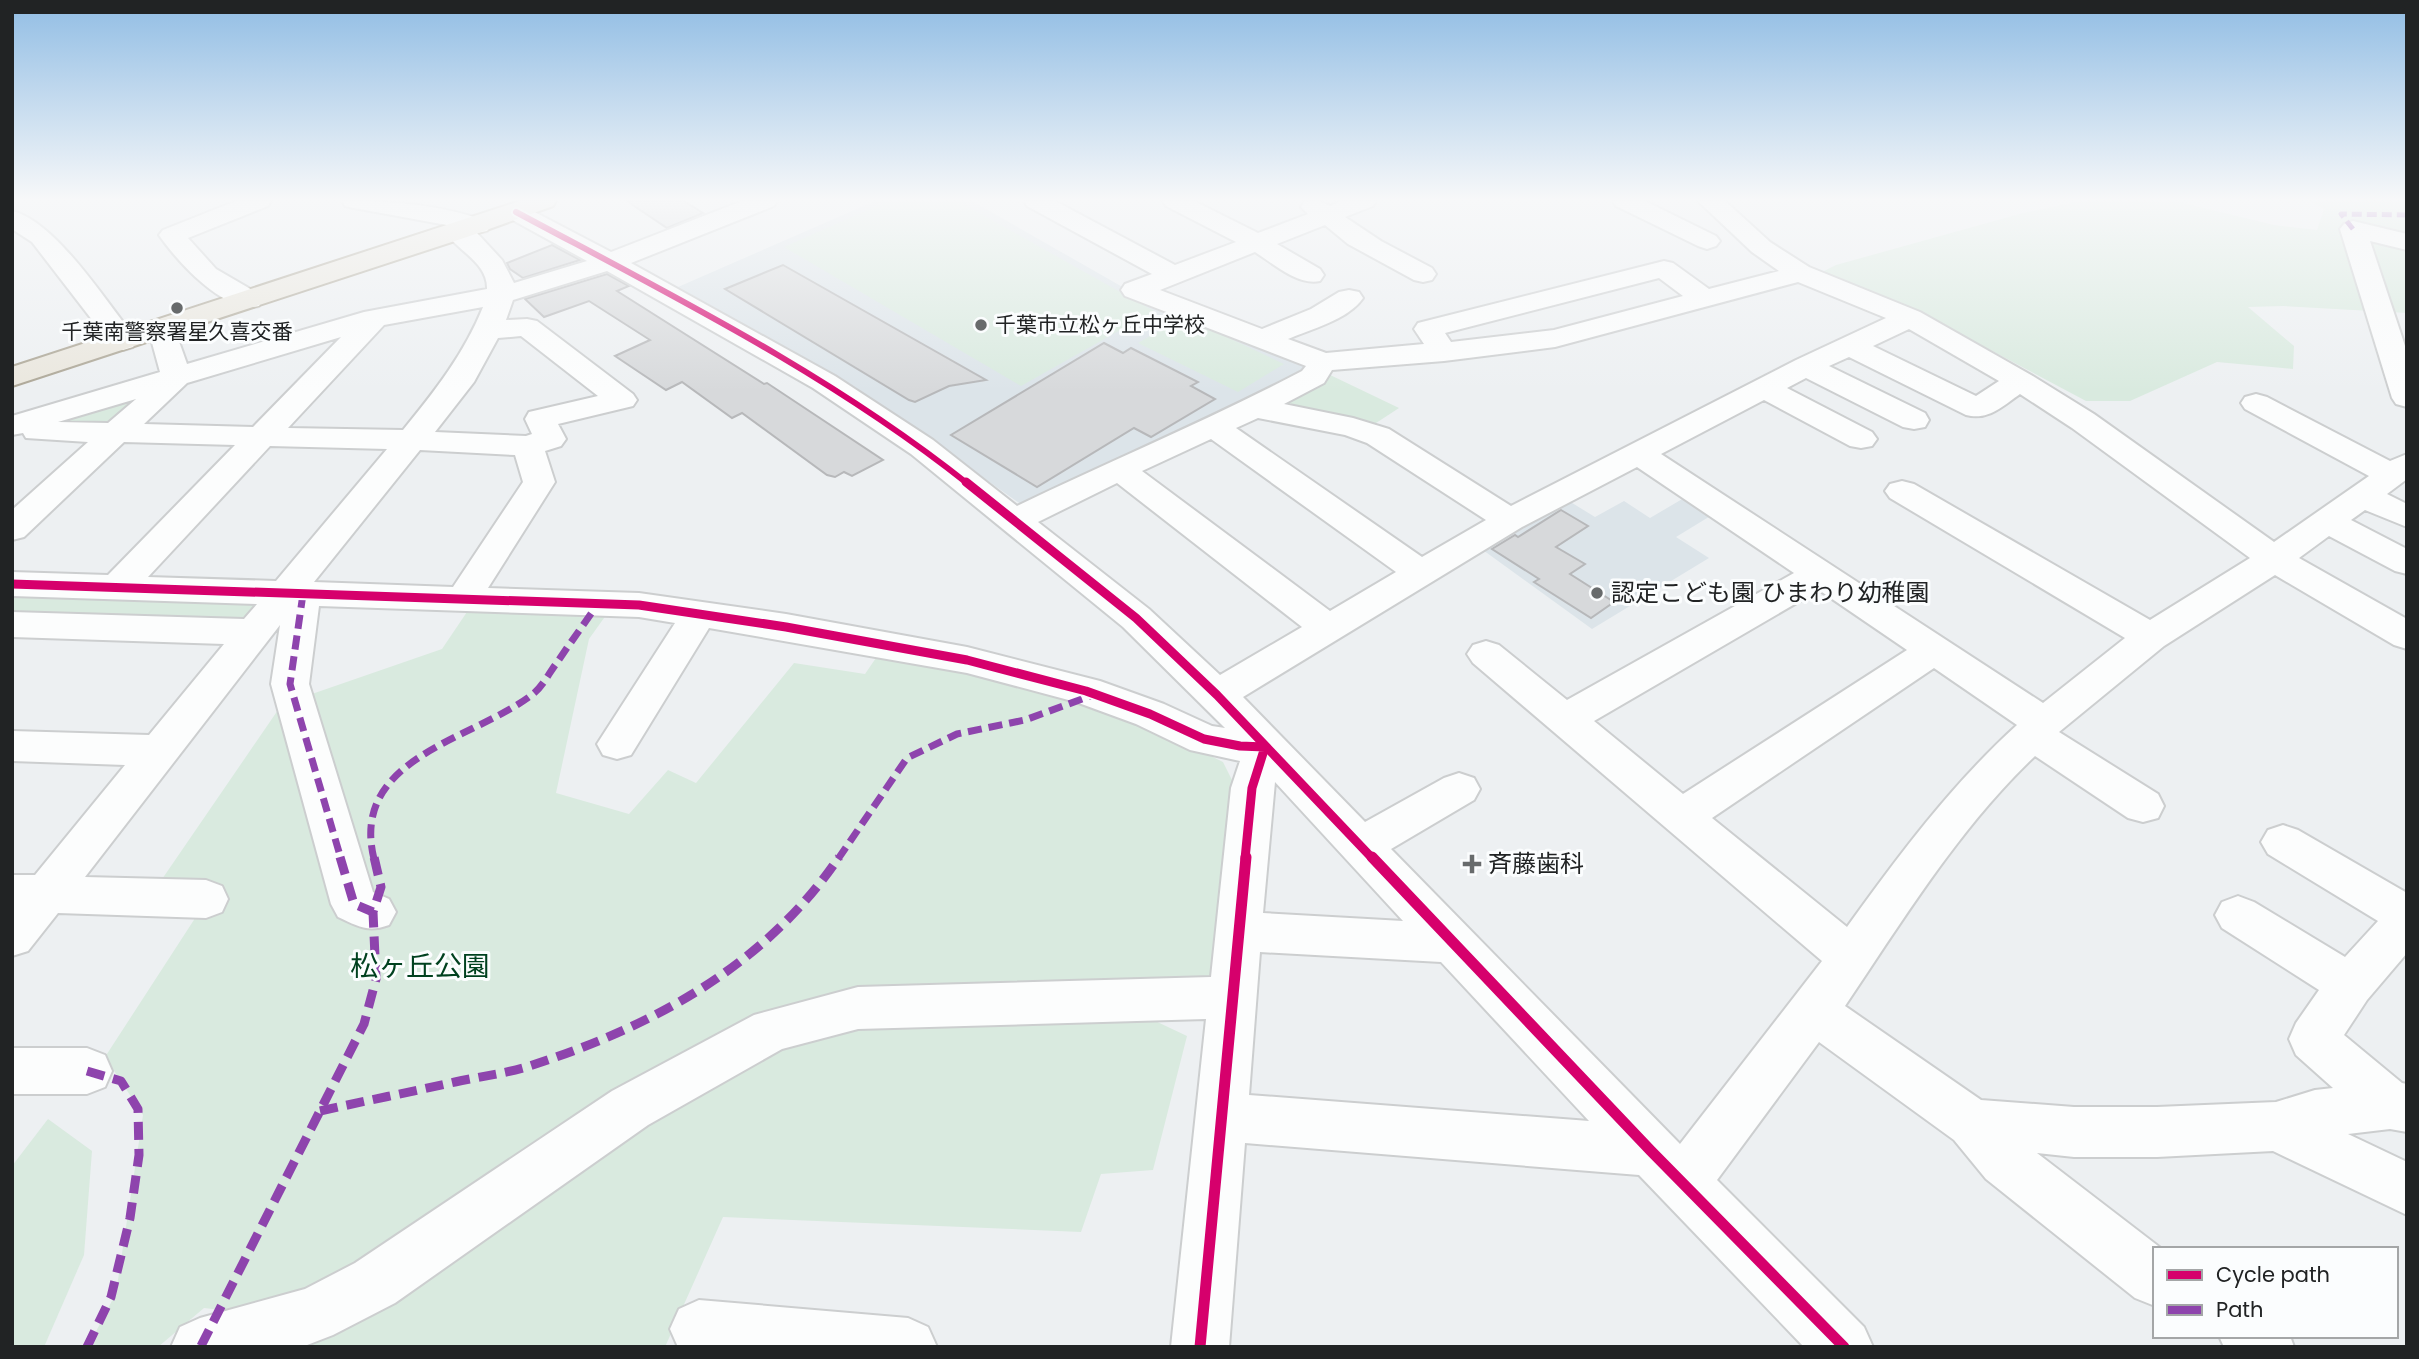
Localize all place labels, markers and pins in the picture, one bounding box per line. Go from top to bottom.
marker: 千葉南警察署星久喜交番 [169,300,185,316]
place label: 千葉市立松ヶ丘中学校 [995,310,1205,339]
place label: 千葉南警察署星久喜交番 [62,317,293,346]
marker: 千葉市立松ヶ丘中学校 [973,317,989,333]
place label: 認定こども園 ひまわり幼稚園 [1611,576,1929,609]
marker: 認定こども園 ひまわり幼稚園 [1589,585,1605,601]
place label: 斉藤歯科 [1488,847,1584,880]
marker: 斉藤歯科 [1462,854,1482,874]

